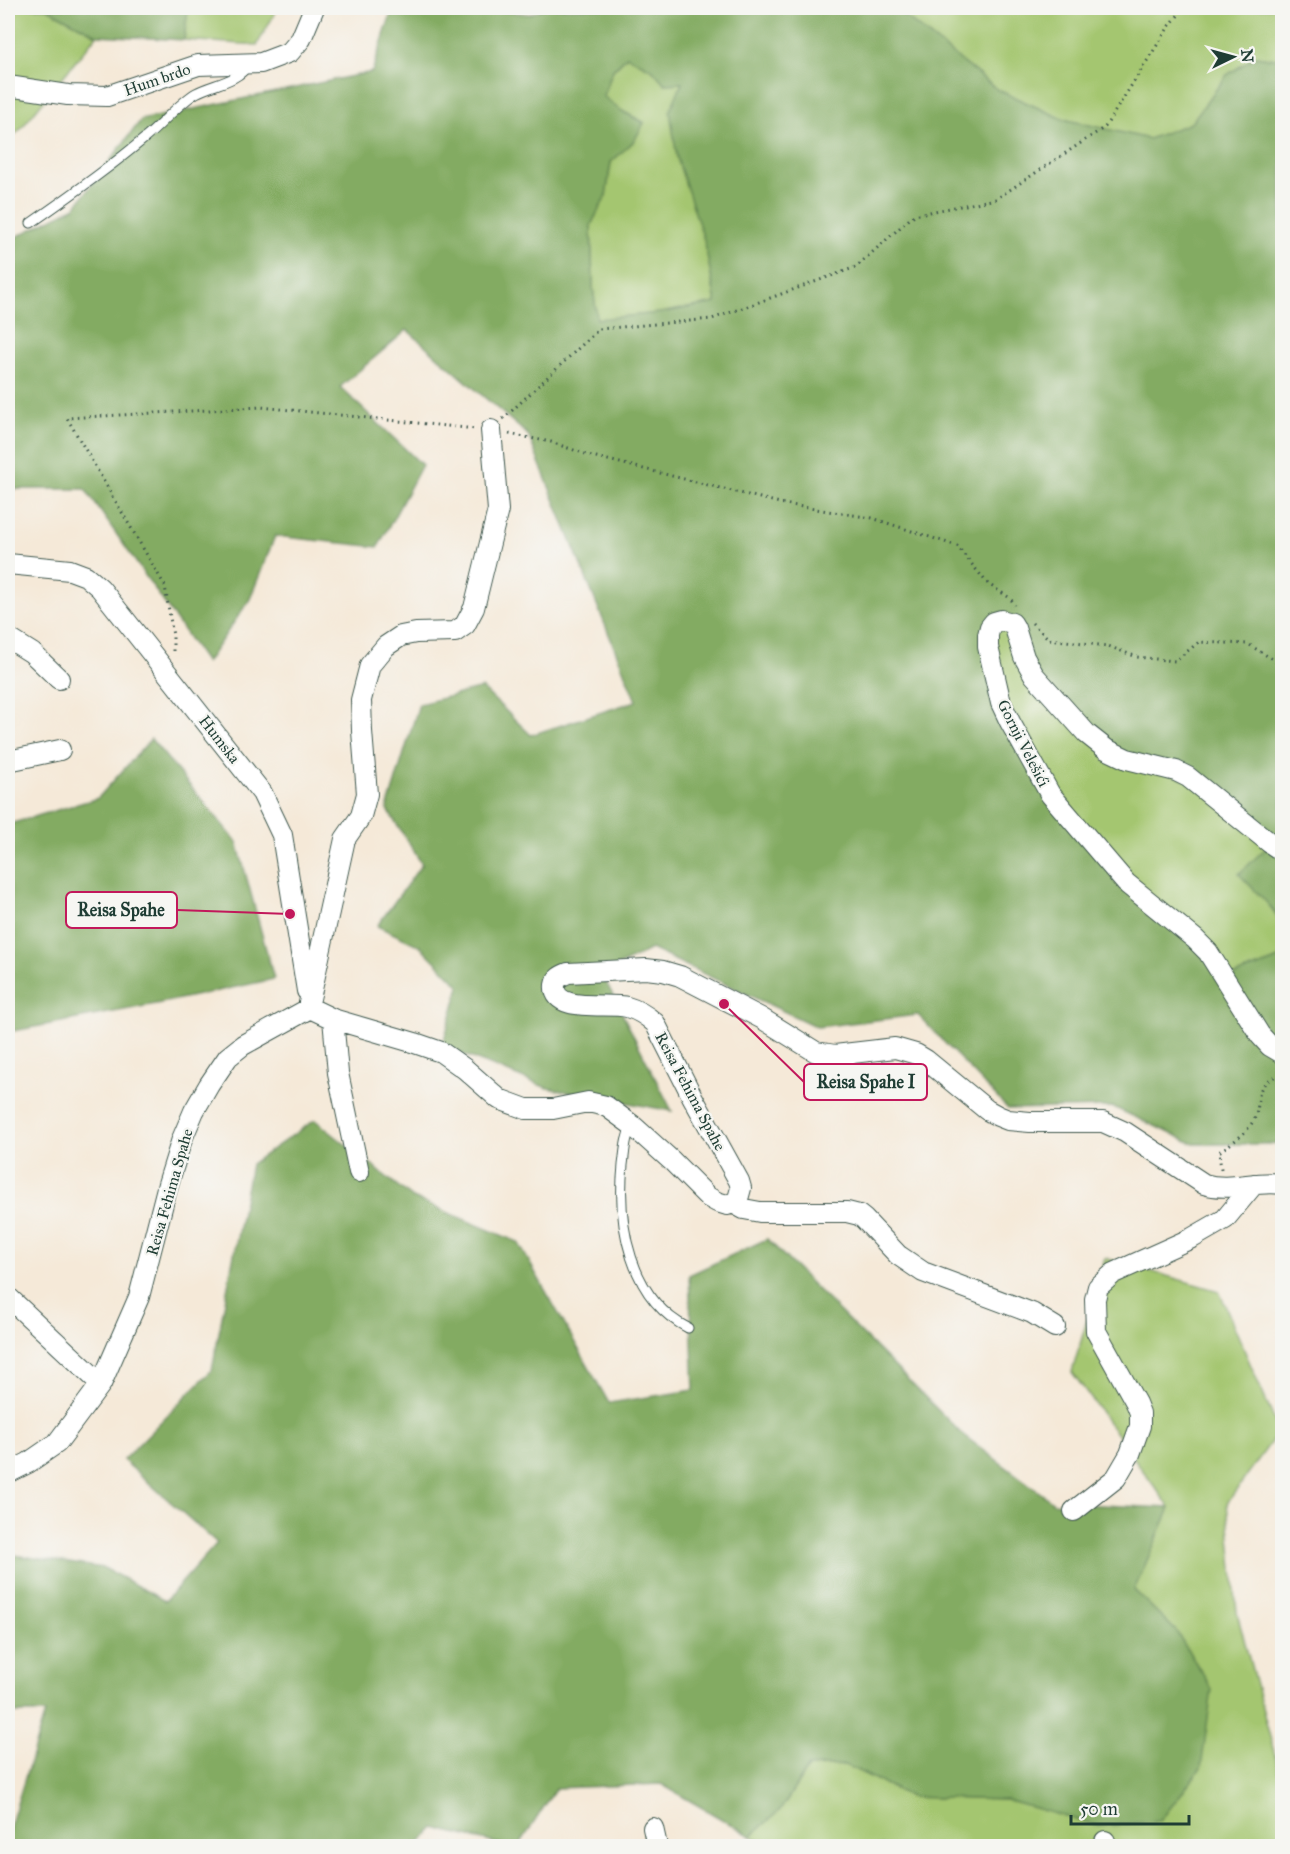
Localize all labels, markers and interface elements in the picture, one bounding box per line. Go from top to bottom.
north arrow [1203,27,1263,87]
text: N [1237,48,1258,64]
street label: Hum brdo [121,59,193,100]
street label: Gornji Velešići [993,697,1054,790]
street label: Humska [195,712,244,767]
callout: Reisa Spahe [66,892,177,928]
text: Reisa Spahe [77,899,165,922]
street label: Reisa Fehima Spahe [651,1029,730,1154]
callout: Reisa Spahe I [804,1064,927,1100]
text: Reisa Spahe I [816,1071,916,1094]
street label: Reisa Fehima Spahe [142,1126,197,1258]
scale bar [1071,1788,1190,1826]
text: 50 m [1080,1798,1118,1820]

